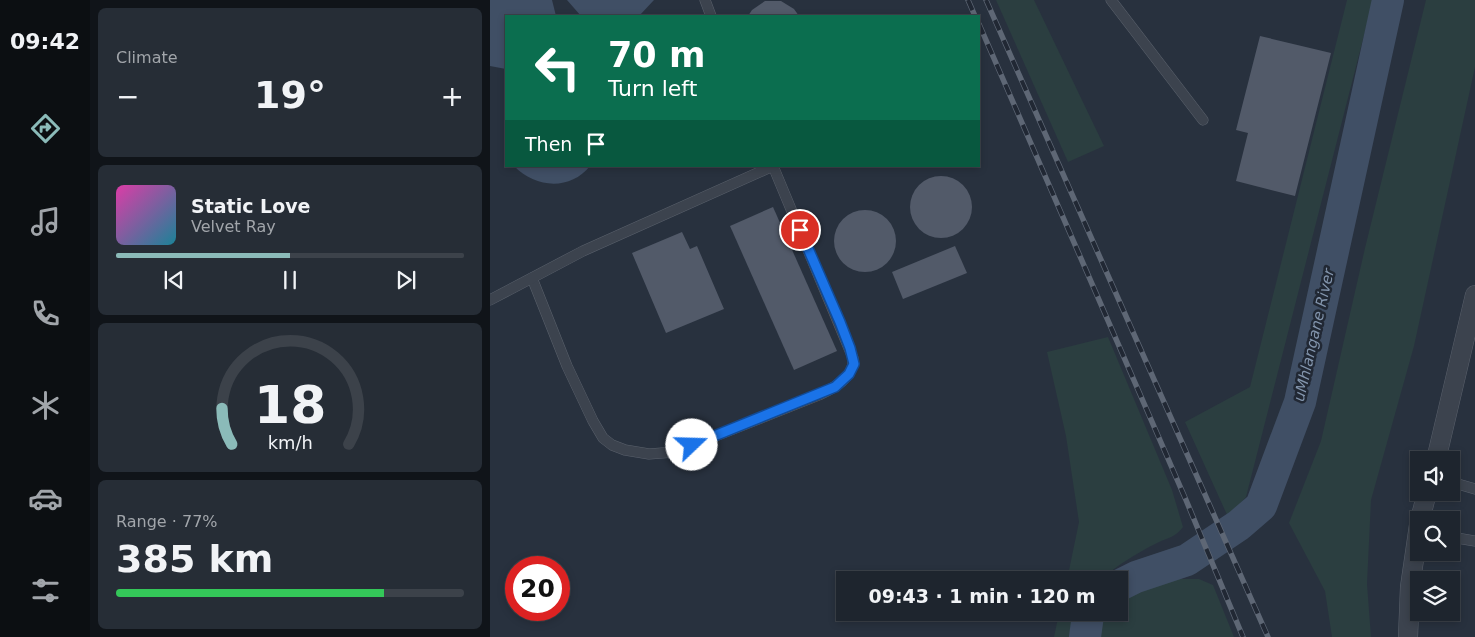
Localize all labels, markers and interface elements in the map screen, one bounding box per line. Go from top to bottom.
text: 09:42 [10,29,80,54]
icon: left [525,35,590,100]
text: 70 m [608,35,705,75]
text: Climate [116,48,178,67]
text: 19° [254,73,326,117]
text: Turn left [608,76,697,101]
text: − [116,80,139,113]
text: + [441,80,464,113]
icon: directions [28,111,63,146]
icon: arrive [582,130,610,158]
text: Then [525,133,572,155]
text: Static Love [191,195,311,217]
icon: music [28,204,63,239]
pin [779,209,821,251]
icon: arrive [786,216,814,244]
text: Velvet Ray [191,217,276,236]
icon: previous [160,266,188,294]
icon: pause [276,266,304,294]
icon: next [392,266,420,294]
water label: uMhlangane River [1290,266,1338,403]
icon: phone [28,296,63,331]
text: 18 [254,375,326,435]
icon: climate [28,388,63,423]
position arrow [665,418,717,470]
text: km/h [267,432,313,453]
map controls [1410,451,1460,621]
button: sound [1410,451,1460,501]
icon: car [28,481,63,516]
button: search [1410,511,1460,561]
text: Range · 77% [116,512,218,531]
text: 385 km [116,537,273,581]
speed limit sign: 20 [505,556,570,621]
button: layers [1410,571,1460,621]
icon: filters [28,573,63,608]
text: 09:43 · 1 min · 120 m [868,585,1096,607]

